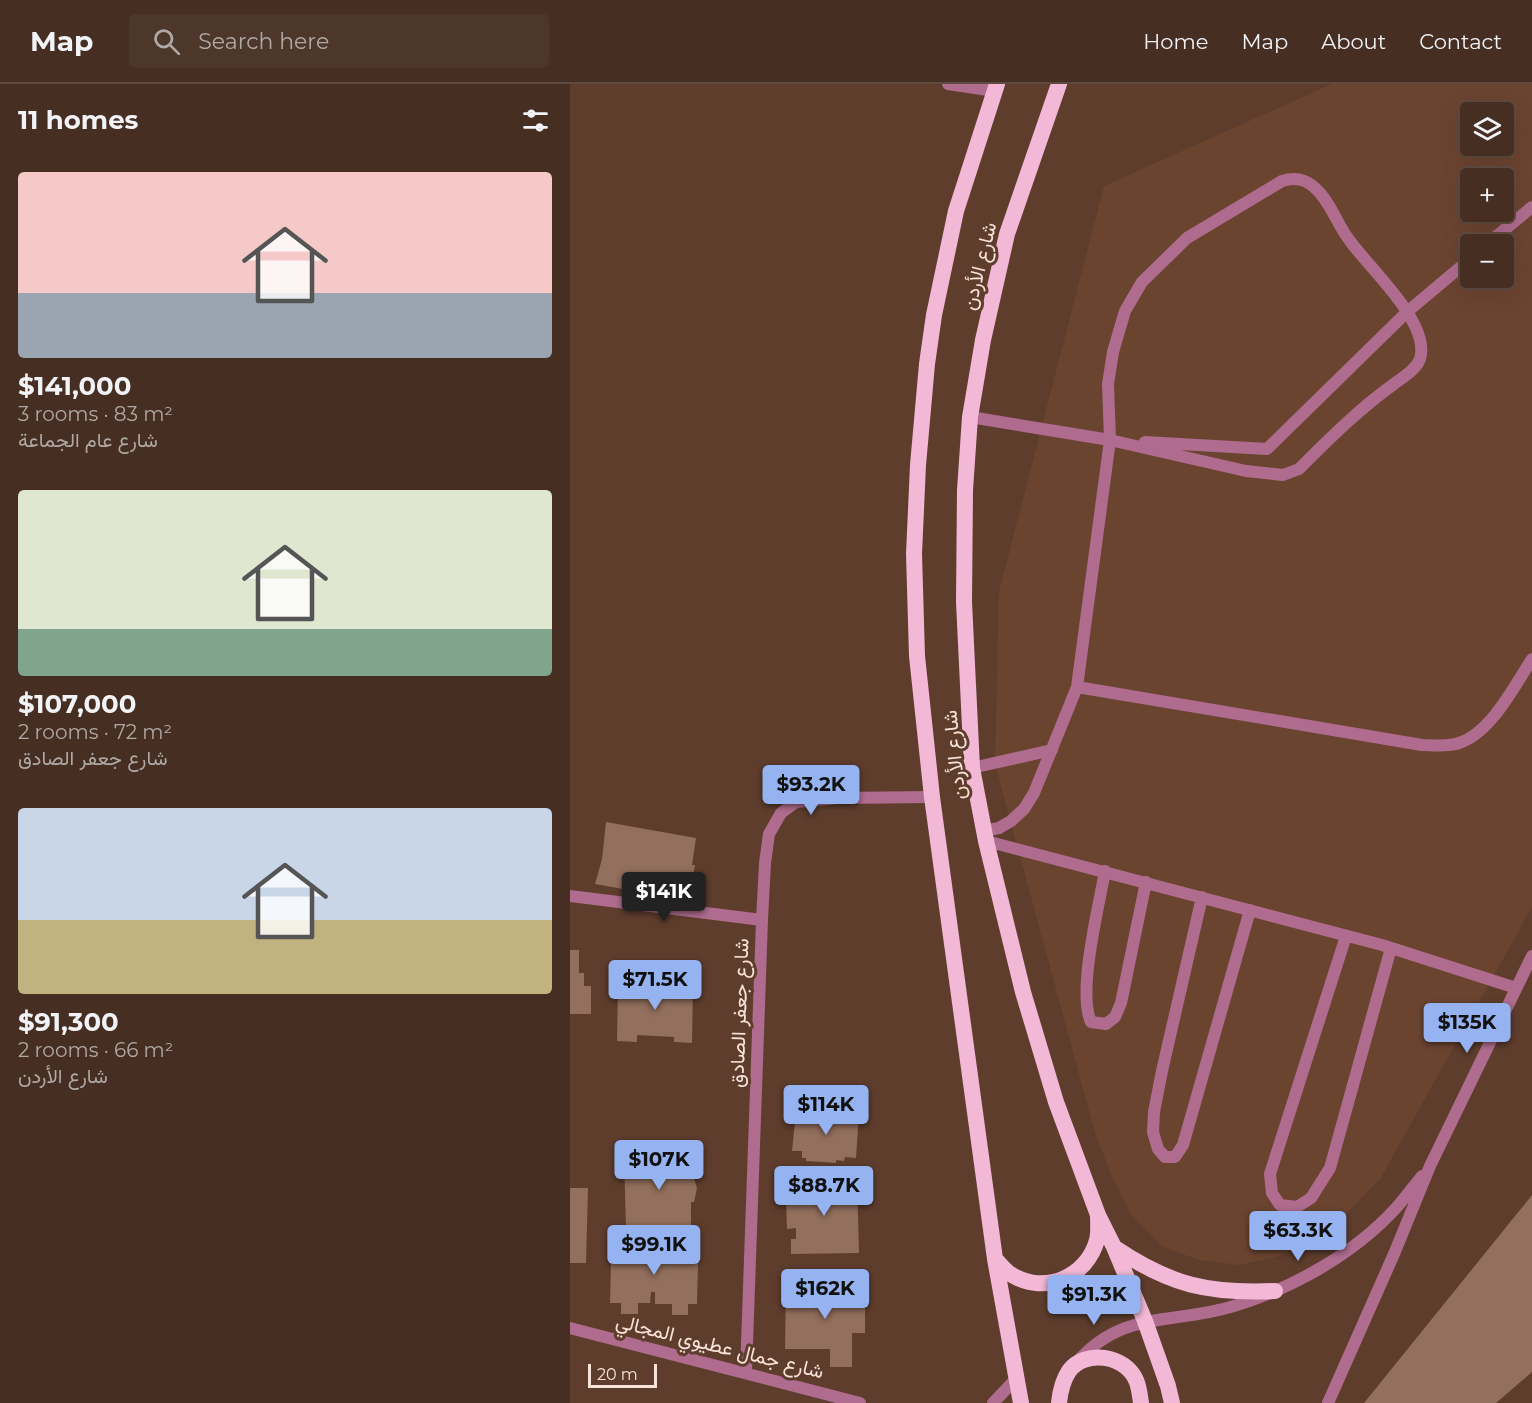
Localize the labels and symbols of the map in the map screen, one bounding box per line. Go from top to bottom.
street label: شارع الأردن [956,220,1003,313]
street label: شارع الأردن [937,709,973,801]
pin: $93.2K [762,765,860,816]
pin: $141K [622,872,706,923]
street label: شارع جعفر الصادق [724,938,756,1088]
pin: $71.5K [606,960,704,1011]
pin: $135K [1425,1003,1509,1054]
pin: $114K [784,1085,868,1136]
pin: $107K [617,1140,701,1191]
pin: $88.7K [775,1166,873,1217]
pin: $63.3K [1249,1211,1347,1262]
pin: $99.1K [605,1225,703,1276]
pin: $162K [783,1269,867,1320]
pin: $91.3K [1045,1275,1143,1326]
street label: شارع جمال عطيوي المجالي [612,1309,827,1388]
scale bar [588,1361,657,1388]

